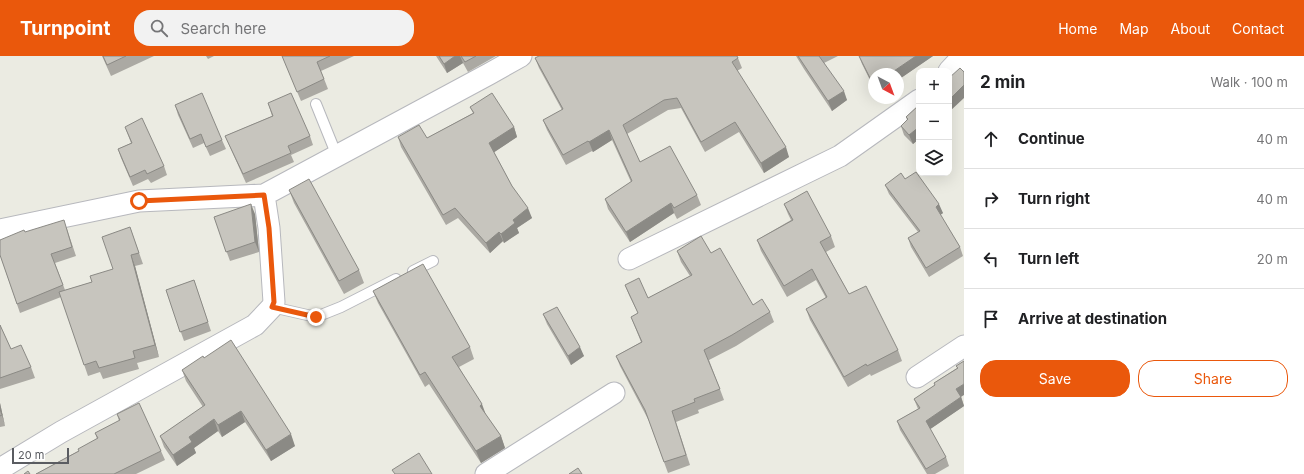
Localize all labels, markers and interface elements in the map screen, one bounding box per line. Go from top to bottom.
search box [134,10,414,46]
text: Turnpoint [20,17,110,40]
icon: search [148,17,170,39]
text: Search here [180,19,266,38]
text: Home [1058,20,1097,37]
text: Map [1119,20,1149,37]
text: About [1171,20,1210,37]
text: Contact [1232,20,1284,37]
north arrow [868,68,904,104]
map controls [916,68,952,176]
button: + [916,68,952,104]
text: 2 min [980,72,1025,92]
text: Walk · 100 m [1210,74,1288,90]
button: − [916,104,952,140]
icon: ahead [980,128,1002,150]
text: Continue [1018,129,1085,148]
text: 40 m [1256,131,1288,147]
button: layers [916,140,952,176]
icon: right [980,188,1002,210]
text: Turn right [1018,189,1090,208]
text: 40 m [1256,191,1288,207]
route start [130,192,148,210]
icon: left [980,248,1002,270]
text: Turn left [1018,249,1079,268]
text: 20 m [1257,251,1288,267]
route end [307,308,325,326]
icon: arrive [980,308,1002,330]
text: Arrive at destination [1018,309,1167,328]
button: Save [980,360,1130,397]
button: Share [1138,360,1288,397]
scale bar [12,446,69,465]
text: 20 m [18,448,44,462]

